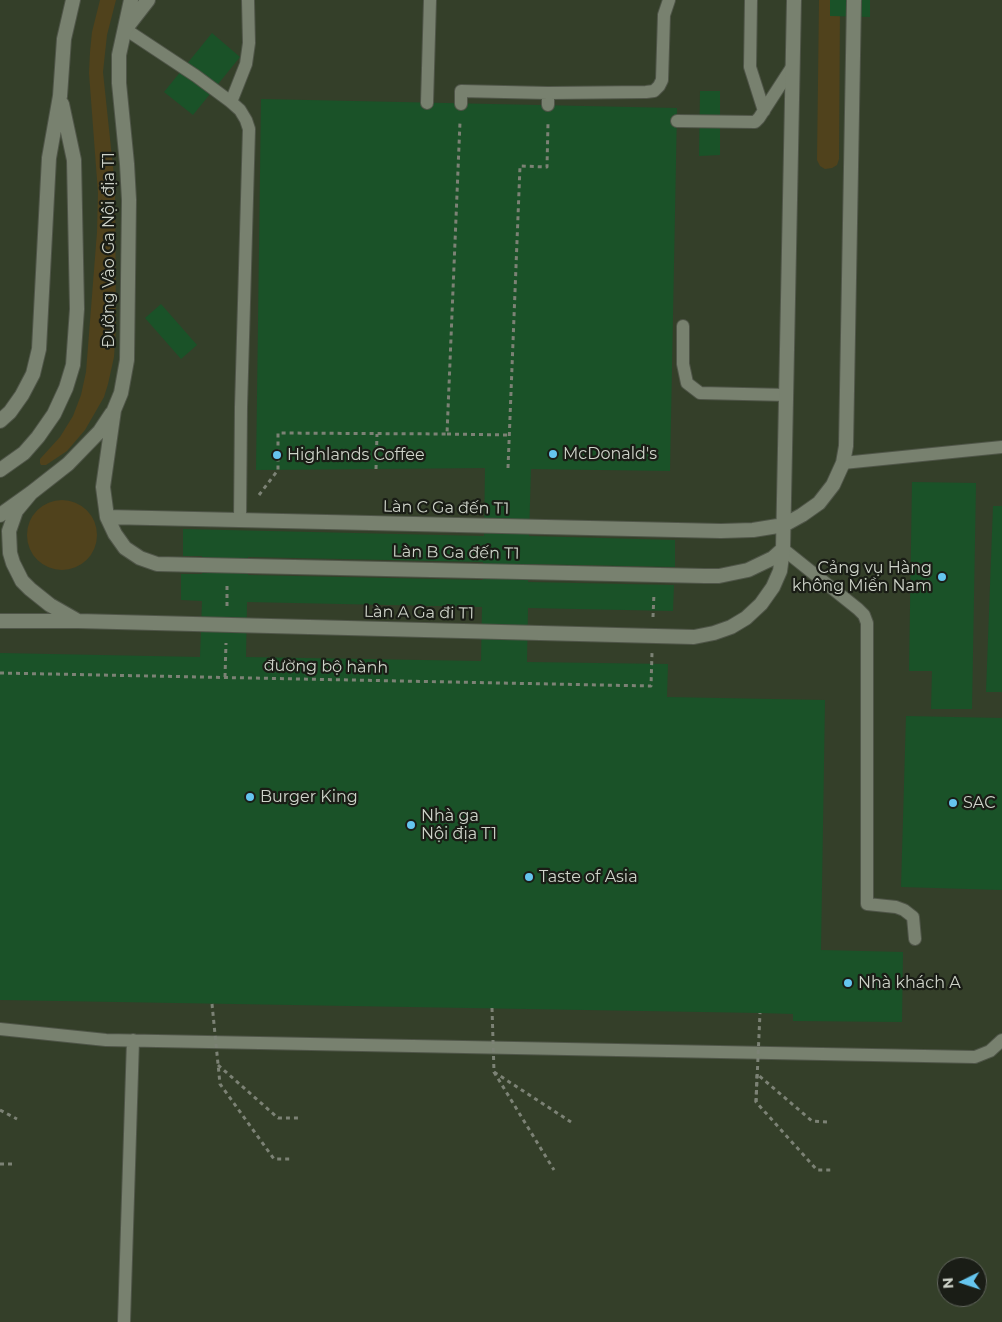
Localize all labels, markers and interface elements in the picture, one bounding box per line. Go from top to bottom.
street label: Đường Vào Ga Nội địa T1 [99,152,119,348]
place label: McDonald's [563,444,657,464]
place label: Highlands Coffee [287,445,425,465]
marker: McDonald's [547,448,559,460]
marker: Highlands Coffee [271,449,283,461]
street label: Làn C Ga đến T1 [383,497,509,519]
street label: Làn B Ga đến T1 [392,542,520,564]
place label: Cảng vụ Hàng không Miền Nam [792,558,932,596]
marker: Cảng vụ Hàng không Miền Nam [936,571,948,583]
street label: Làn A Ga đi T1 [364,602,474,624]
street label: đường bộ hành [264,656,388,678]
place label: Burger King [260,787,358,807]
marker: Burger King [244,791,256,803]
place label: SAC [963,793,995,813]
marker: SAC [947,797,959,809]
place label: Nhà ga Nội địa T1 [421,806,497,844]
marker: Nhà ga Nội địa T1 [405,819,417,831]
place label: Taste of Asia [539,867,638,887]
marker: Taste of Asia [523,871,535,883]
place label: Nhà khách A [858,973,961,993]
marker: Nhà khách A [842,977,854,989]
north arrow [937,1257,987,1307]
text: N [939,1277,957,1289]

